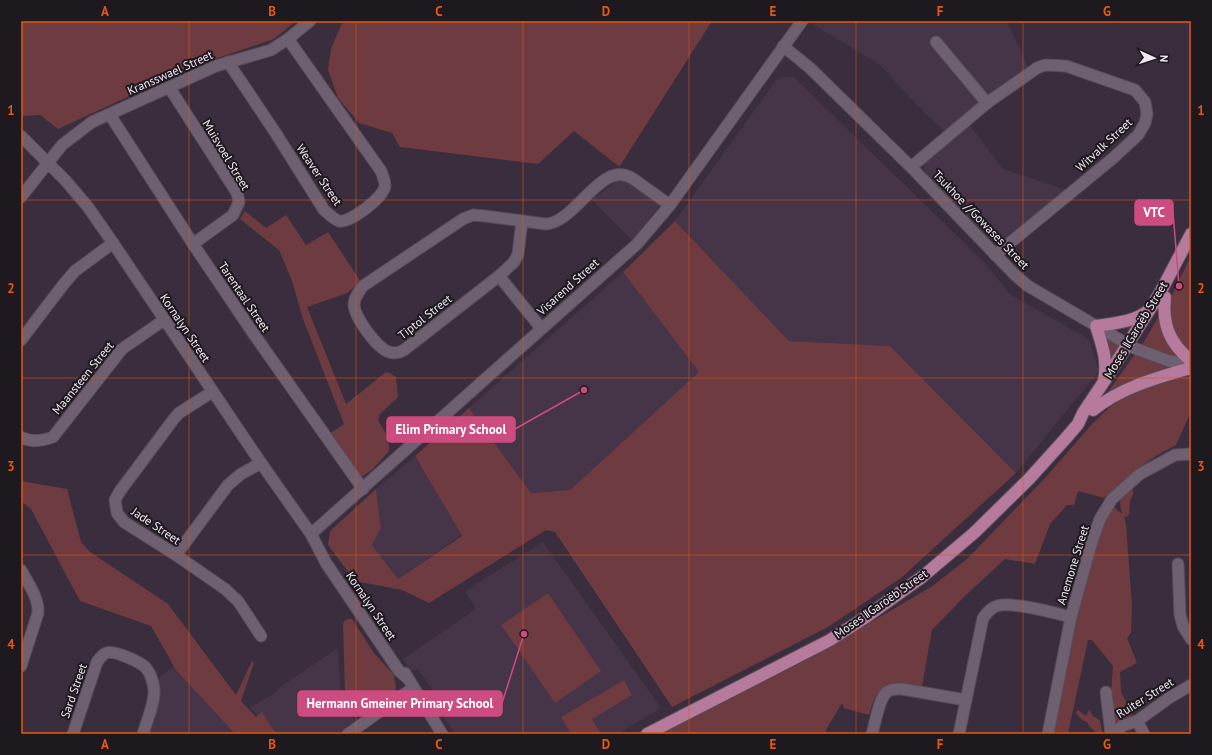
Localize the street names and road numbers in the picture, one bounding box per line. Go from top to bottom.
street label: Kransswael Street [125,47,215,98]
street label: Witvalk Street [1072,115,1135,175]
street label: Muisvoel Street [199,117,253,193]
street label: Weaver Street [293,141,346,208]
street label: Tsukhoe //Gowases Street [930,167,1033,272]
street label: Visarend Street [533,255,602,319]
street label: Tarentaal Street [215,259,273,335]
street label: Moses ǁGaroëb Street [1101,279,1170,381]
street label: Kornalyn Street [157,291,214,365]
street label: Tiptol Street [395,291,455,342]
street label: Maansteen Street [49,338,117,417]
street label: Jade Street [128,503,184,547]
street label: Anemone Street [1053,523,1092,606]
street label: Moses ǁGaroëb Street [831,566,930,641]
street label: Kornalyn Street [343,569,400,643]
street label: Sard Street [57,662,90,720]
street label: Ruiter Street [1113,674,1176,721]

